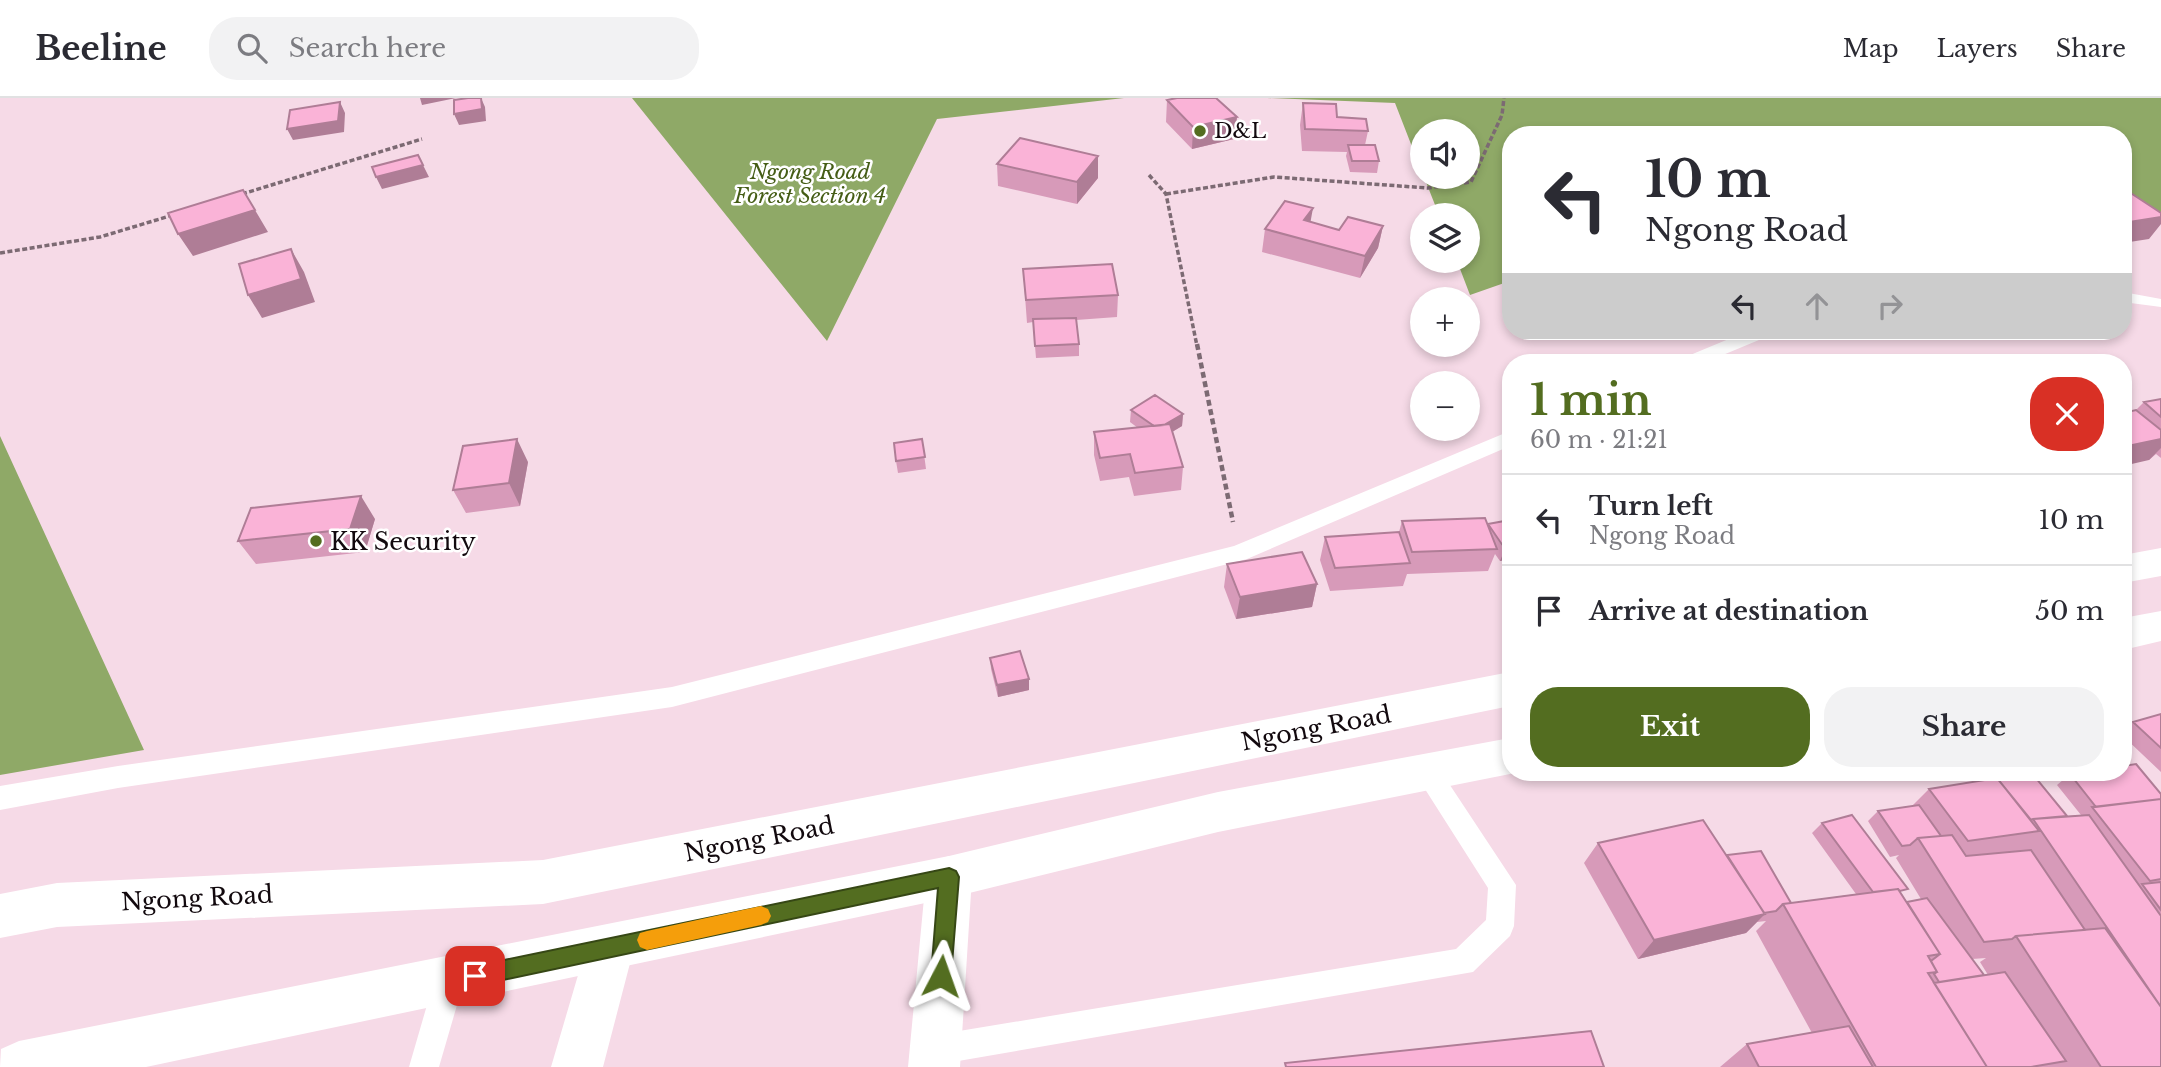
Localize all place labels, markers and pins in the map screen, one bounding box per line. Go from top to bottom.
place label: D&L [1214,118,1266,144]
marker: D&L [1192,123,1208,139]
place label: KK Security [330,527,477,556]
marker: KK Security [308,533,324,549]
pin [445,946,505,1006]

